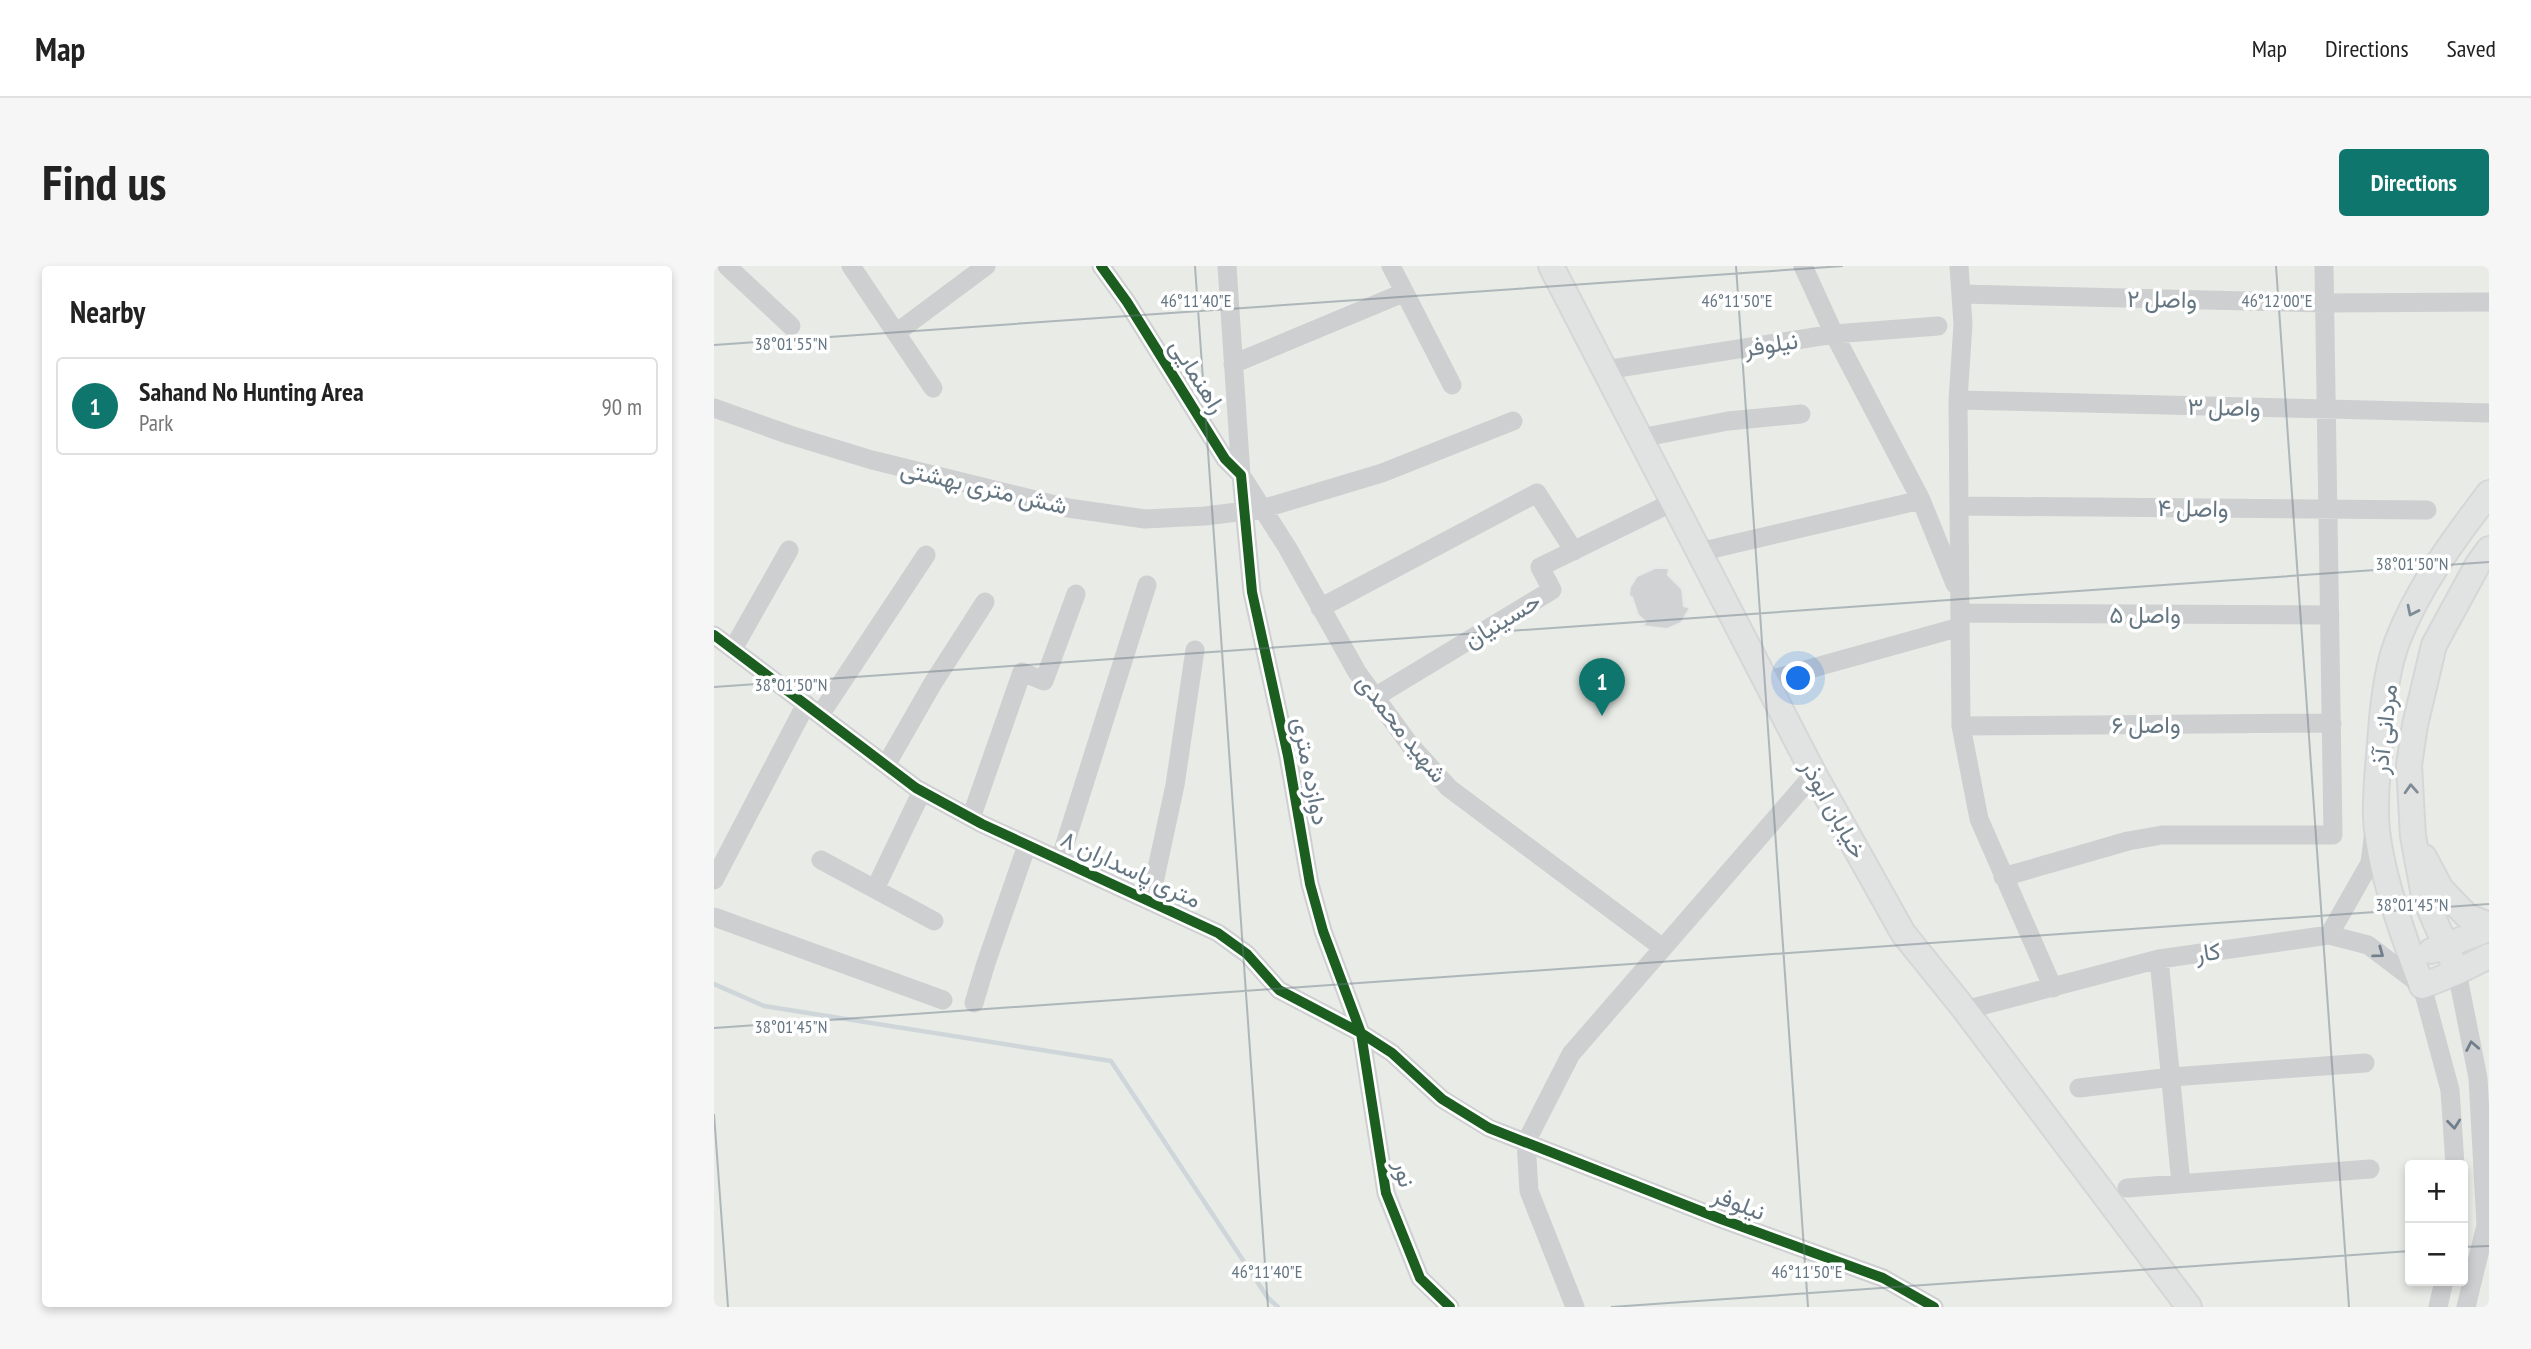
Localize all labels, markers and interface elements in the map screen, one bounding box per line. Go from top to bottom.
text: Map [35,27,85,70]
text: Map [2252,33,2287,64]
text: Directions [2325,33,2409,64]
text: Saved [2447,33,2496,64]
button: Directions [2339,149,2489,216]
text: Find us [42,150,166,214]
street label: واصل ۲ [2127,283,2197,315]
text: 46°11'40"E [1161,289,1231,312]
text: 46°11'50"E [1702,289,1772,312]
text: 46°12'00"E [2242,289,2312,312]
text: Nearby [70,292,145,331]
street label: نیلوفر [1741,324,1800,364]
text: 38°01'55"N [755,332,827,355]
street label: راهنمایی [1163,332,1233,420]
text: Sahand No Hunting Area [139,375,364,408]
street label: واصل ۳ [2187,391,2261,423]
text: 1 [90,392,101,421]
text: 90 m [601,392,642,421]
text: Park [139,408,173,437]
street label: شش متری بهشتی [898,453,1070,521]
street label: واصل ۴ [2157,492,2229,524]
text: 38°01'50"N [2376,552,2448,575]
street label: حسینیان [1458,585,1546,655]
street label: واصل ۵ [2109,599,2181,630]
one-way arrow [2406,604,2420,616]
pin: 1 [1579,658,1625,716]
your location [1781,661,1815,695]
street label: شهید محمدی [1350,667,1454,789]
text: 38°01'50"N [755,673,827,696]
street label: مردانی آذر [2364,683,2404,776]
street label: واصل ۶ [2111,709,2181,740]
street label: دوازده متری [1285,714,1337,828]
street label: خیابان ابوذر [1794,753,1874,864]
one-way arrow [2403,784,2418,795]
street label: ۸ متری پاسداران [1055,823,1206,916]
text: 38°01'45"N [2376,893,2448,916]
street label: کار [2192,935,2223,969]
one-way arrow [2372,944,2384,957]
text: 38°01'45"N [755,1015,827,1038]
one-way arrow [2465,1040,2480,1052]
one-way arrow [2446,1118,2461,1130]
street label: نور [1387,1157,1423,1190]
map controls [2405,1160,2468,1286]
button: + [2405,1160,2468,1223]
street label: نیلوفر [1707,1178,1770,1227]
button: − [2405,1223,2468,1286]
text: 46°11'40"E [1232,1260,1302,1283]
text: 46°11'50"E [1772,1260,1842,1283]

